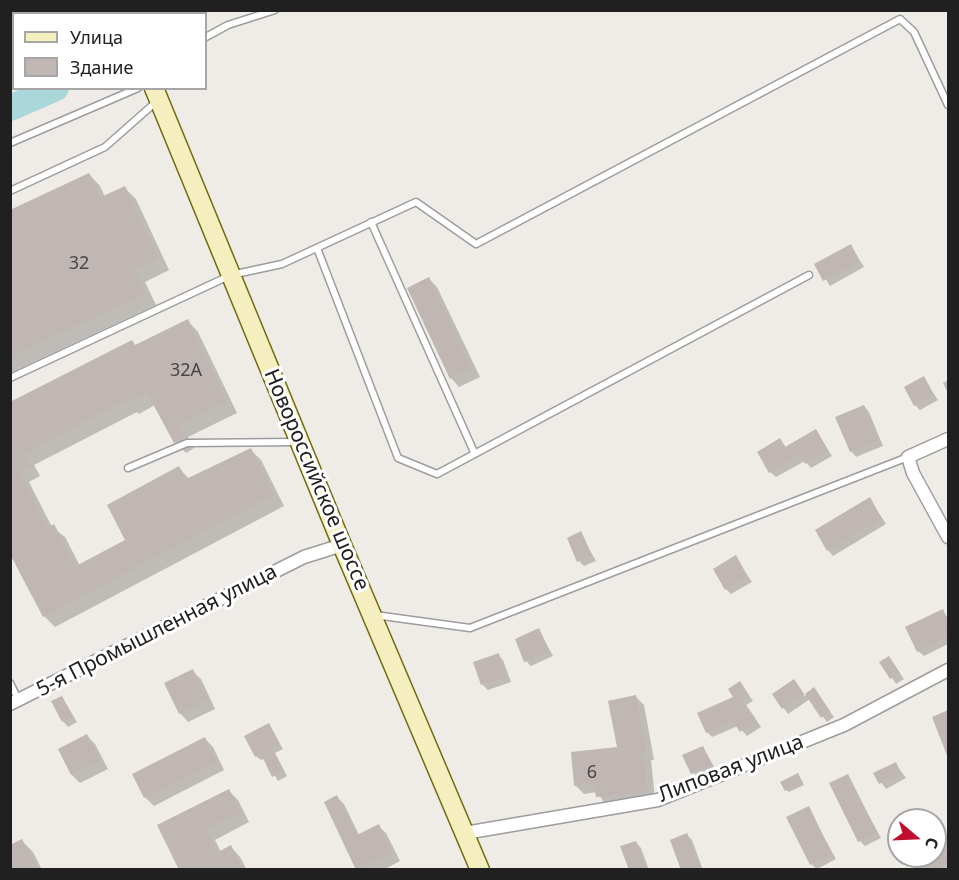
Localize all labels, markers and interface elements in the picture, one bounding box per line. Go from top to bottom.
legend [12,12,207,90]
text: Улица [70,25,123,49]
text: Здание [70,55,133,79]
house number: 32 [69,253,89,275]
house number: 32А [170,360,202,382]
street label: Новороссийское шоссе [258,366,374,594]
street label: 5-я Промышленная улица [33,559,281,703]
street label: Липовая улица [655,730,807,808]
house number: 6 [587,762,597,784]
north arrow [887,808,947,868]
text: С [920,835,944,852]

